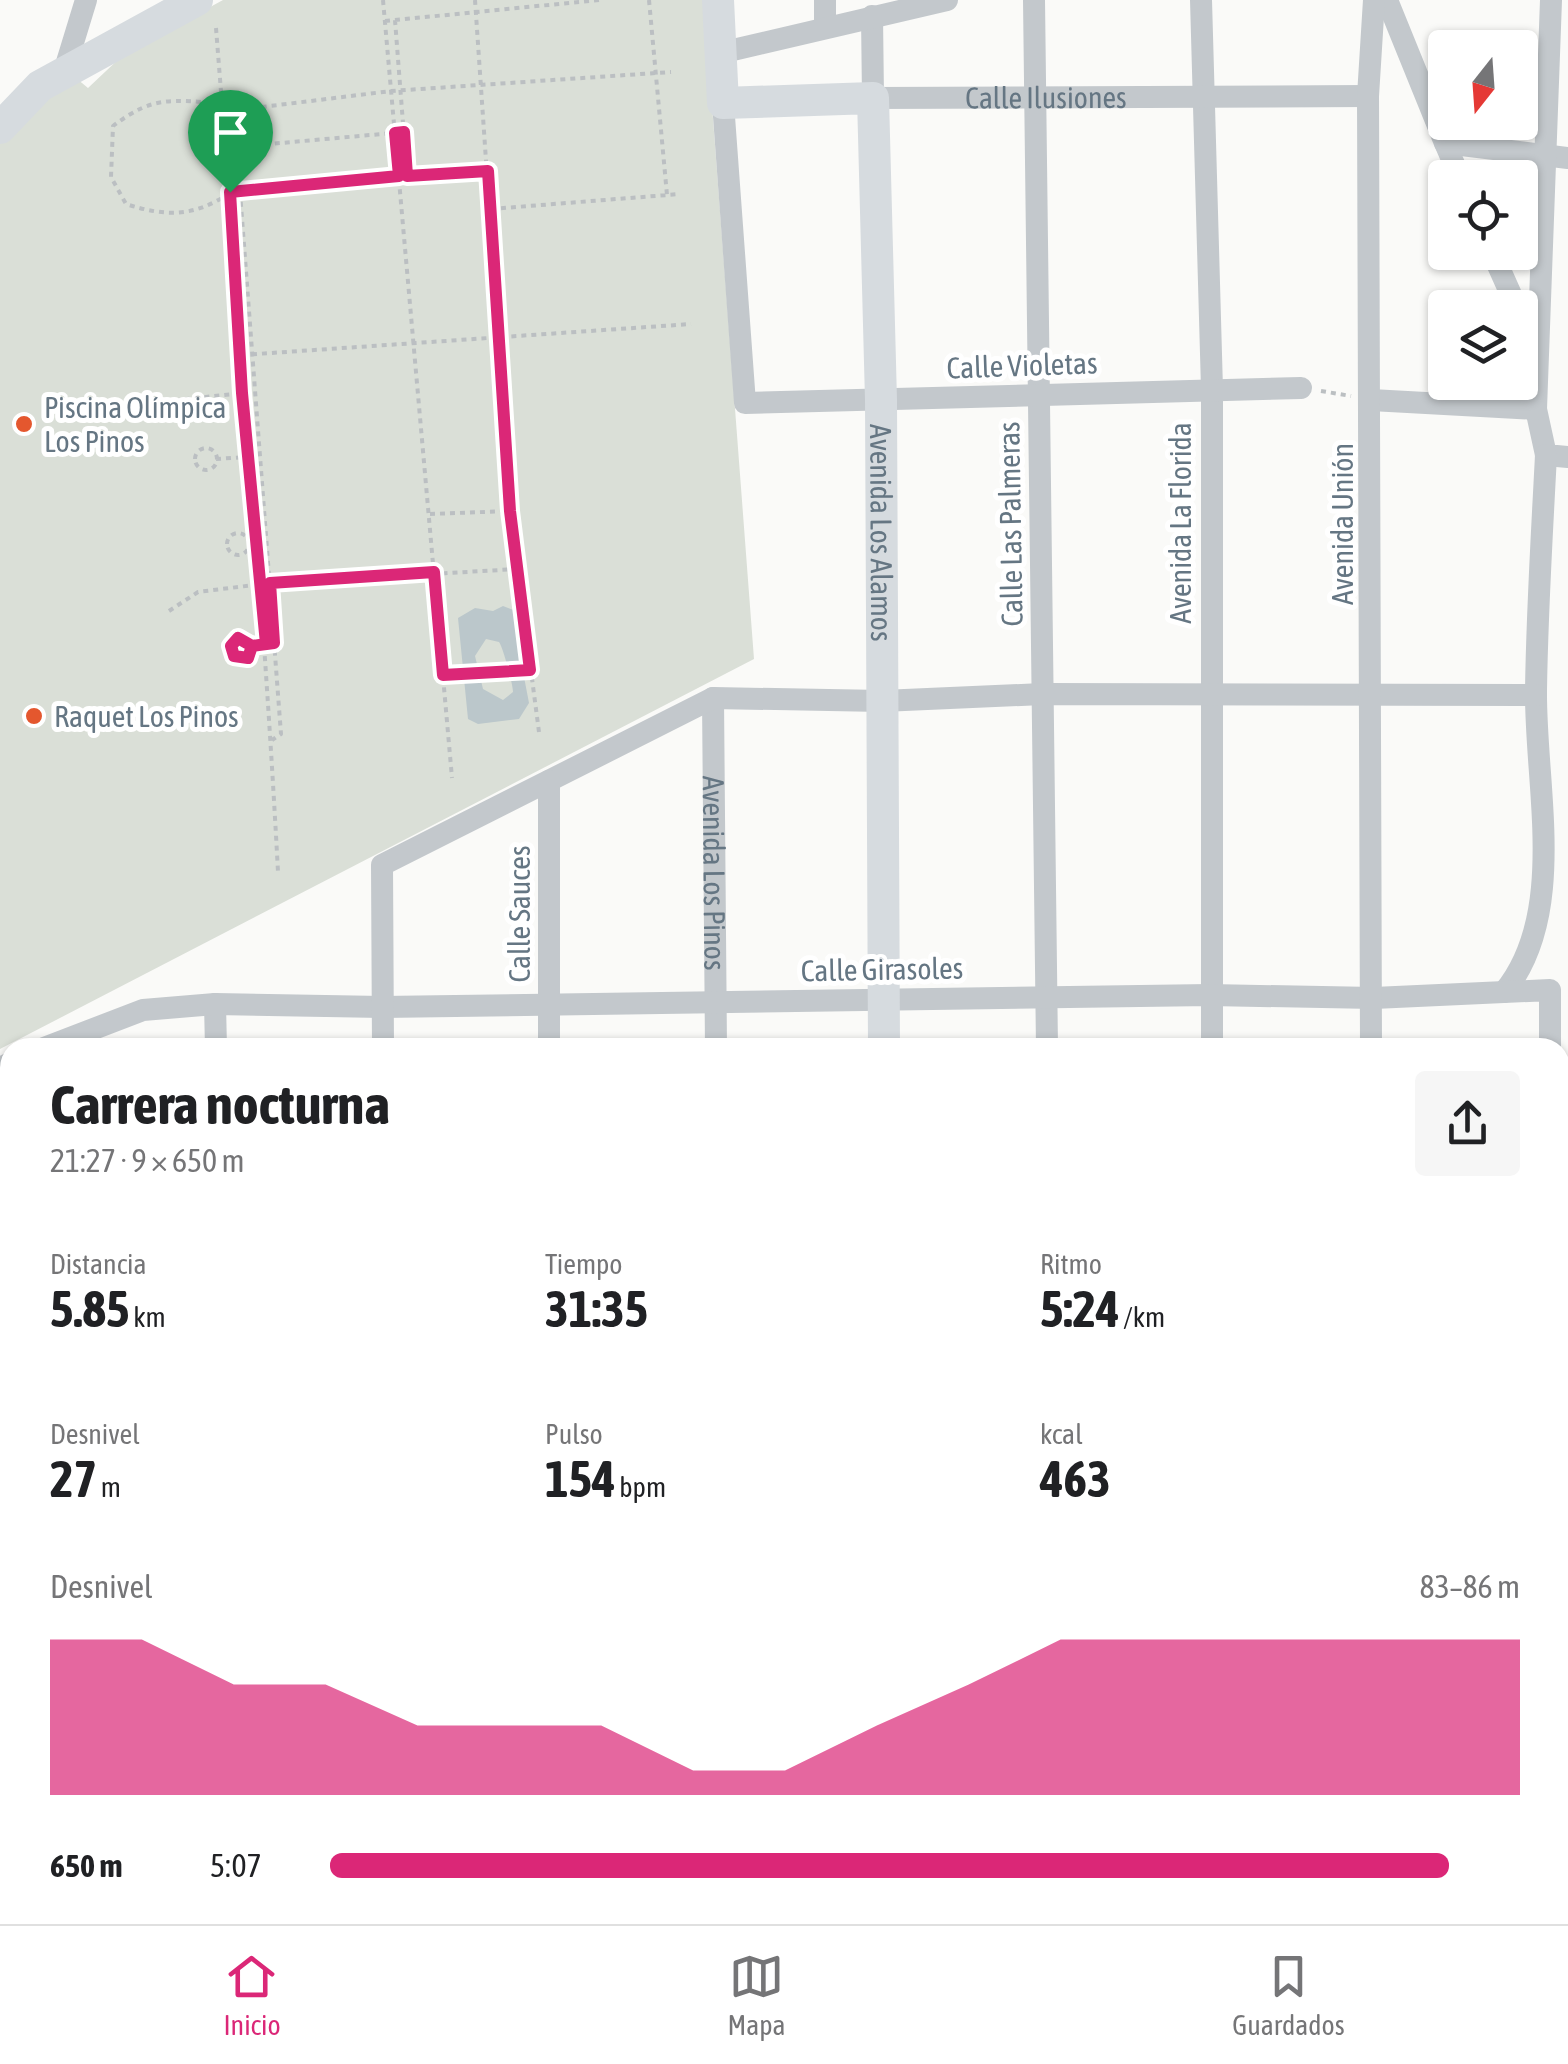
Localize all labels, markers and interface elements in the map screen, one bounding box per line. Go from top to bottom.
north arrow [1428,30,1538,140]
map controls [1428,30,1538,400]
street label: Calle Ilusiones [965,80,1127,115]
pin [188,90,273,193]
icon: arrive [203,105,258,160]
button: locate [1428,160,1538,270]
button: layers [1428,290,1538,400]
street label: Calle Violetas [946,345,1098,385]
place label: Piscina Olímpica Los Pinos [44,390,226,458]
marker: Piscina Olímpica Los Pinos [13,413,35,435]
street label: Calle Las Palmeras [991,421,1029,627]
street label: Avenida La Florida [1163,422,1197,624]
street label: Avenida Los Alamos [864,424,899,642]
street label: Avenida Unión [1325,443,1359,605]
place label: Raquet Los Pinos [54,699,239,733]
marker: Raquet Los Pinos [23,705,45,727]
street label: Avenida Los Pinos [697,775,732,971]
street label: Calle Sauces [502,845,536,983]
street label: Calle Girasoles [801,951,963,987]
button: share [1415,1071,1520,1176]
text: Carrera nocturna [50,1073,390,1136]
text: 21:27 · 9 × 650 m [50,1142,244,1179]
text: Distancia [50,1248,147,1280]
text: Tiempo [545,1248,622,1280]
text: Ritmo [1040,1248,1102,1280]
text: 5.85 [50,1280,129,1338]
text: 31:35 [545,1280,648,1338]
text: 5:24 [1040,1280,1119,1338]
text: km [129,1301,166,1333]
text: /km [1119,1301,1165,1333]
text: Desnivel [50,1418,140,1450]
text: Pulso [545,1418,603,1450]
text: kcal [1040,1418,1083,1450]
text: 27 [50,1450,97,1508]
text: 154 [545,1450,616,1508]
text: 463 [1040,1450,1111,1508]
text: m [97,1471,121,1503]
text: bpm [616,1471,666,1503]
text: Desnivel [50,1568,153,1605]
text: 83–86 m [1420,1568,1520,1605]
text: 650 m [50,1847,123,1884]
text: 5:07 [210,1847,261,1884]
tab: Inicio [223,1949,281,2041]
tab: Mapa [727,1949,785,2041]
tab: Guardados [1232,1949,1345,2041]

